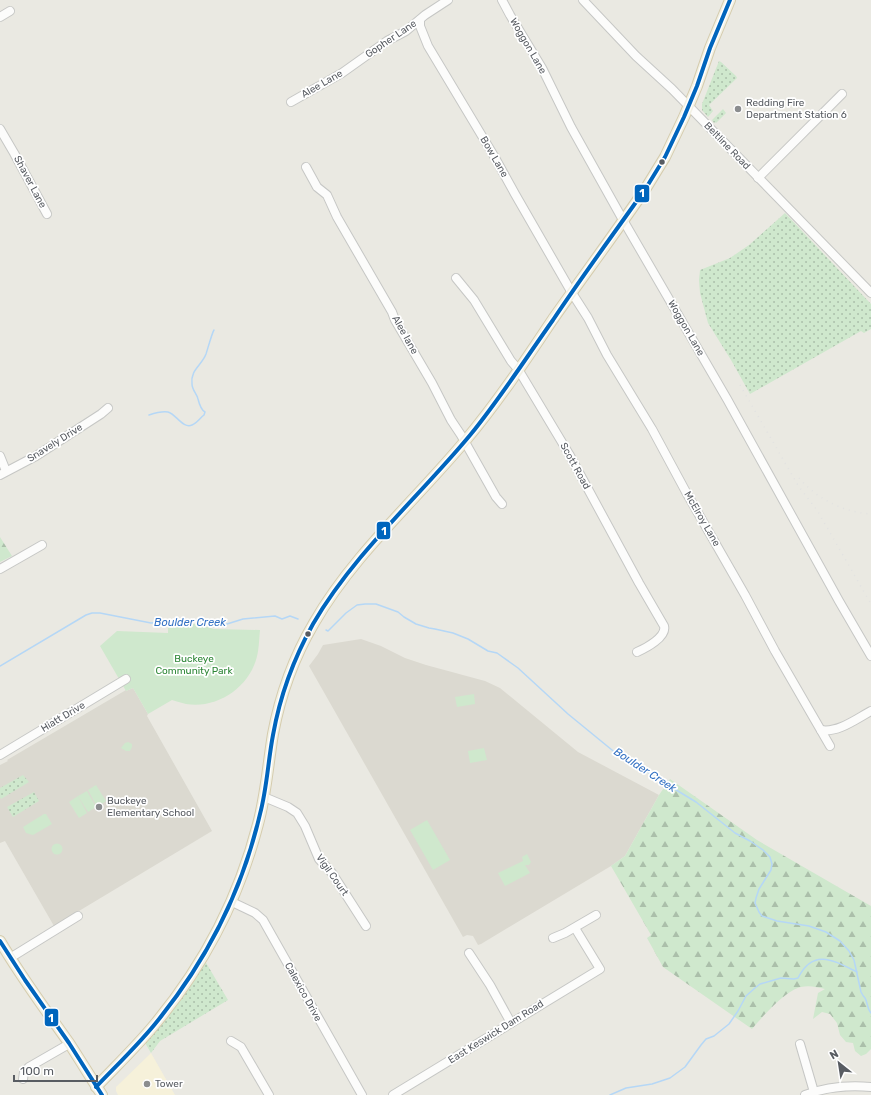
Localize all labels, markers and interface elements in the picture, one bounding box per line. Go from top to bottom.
street label: Woggon Lane [507,16,549,76]
street label: Gopher Lane [363,17,419,60]
street label: Alee Lane [299,67,345,101]
place label: Redding Fire Department Station 6 [746,97,847,121]
marker: Redding Fire Department Station 6 [733,104,743,114]
street label: Beltline Road [701,120,753,172]
street label: Bow Lane [477,134,511,180]
street label: Shaver Lane [11,154,49,211]
unlabelled marker [657,157,667,167]
line badge: 1 [634,184,650,203]
text: 1 [639,187,645,200]
street label: Woggon Lane [665,298,707,358]
street label: Alee lane [389,314,421,357]
street label: Snavely Drive [25,421,85,465]
street label: Scott Road [557,441,593,491]
street label: McElroy Lane [681,489,723,549]
line badge: 1 [376,521,391,540]
text: 1 [381,525,387,538]
water label: Boulder Creek [154,616,226,629]
unlabelled marker [303,629,313,639]
park label: Buckeye Community Park [155,653,233,677]
street label: Hiatt Drive [39,699,88,735]
water label: Boulder Creek [611,745,679,795]
place label: Buckeye Elementary School [107,795,194,819]
marker: Buckeye Elementary School [94,802,104,812]
street label: Vigil Court [313,852,351,898]
street label: Calexico Drive [282,960,324,1024]
street label: East Keswick Dam Road [446,998,546,1066]
line badge: 1 [44,1008,59,1027]
text: 1 [48,1012,54,1025]
north arrow [819,1043,859,1083]
text: N [828,1047,841,1062]
scale bar [14,1057,97,1083]
text: 100 m [20,1064,54,1078]
place label: Tower [155,1078,183,1090]
marker: Tower [142,1079,152,1089]

